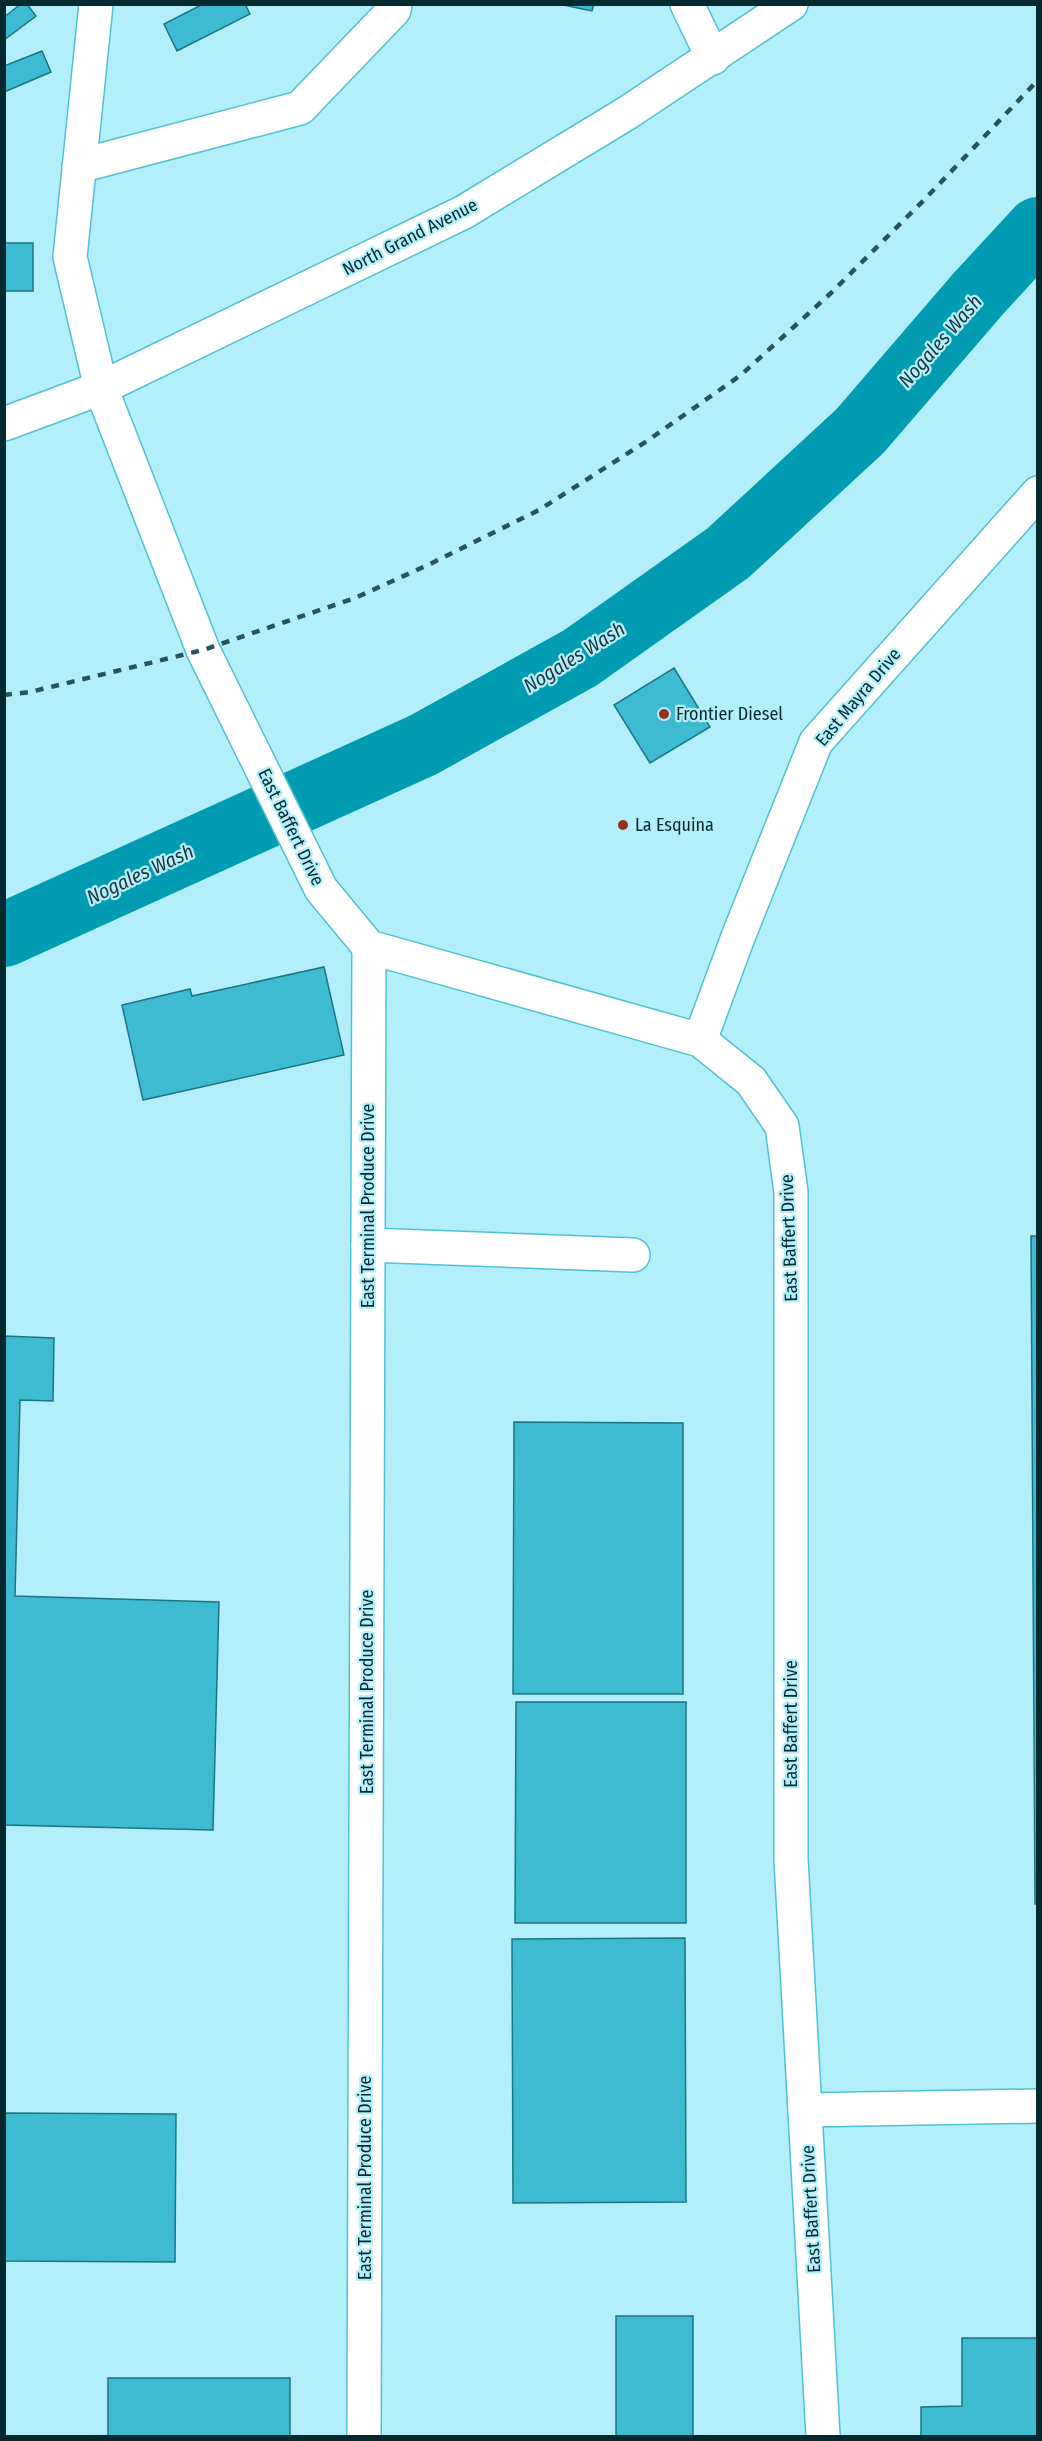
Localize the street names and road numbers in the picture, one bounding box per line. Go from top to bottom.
street label: North Grand Avenue [339,193,481,281]
street label: East Mayra Drive [811,644,905,750]
street label: East Baffert Drive [253,765,329,889]
street label: East Terminal Produce Drive [357,1104,379,1308]
street label: East Baffert Drive [776,1174,802,1302]
street label: East Terminal Produce Drive [356,1590,378,1794]
street label: East Baffert Drive [780,1660,802,1788]
street label: East Terminal Produce Drive [354,2076,376,2280]
street label: East Baffert Drive [797,2145,825,2273]

